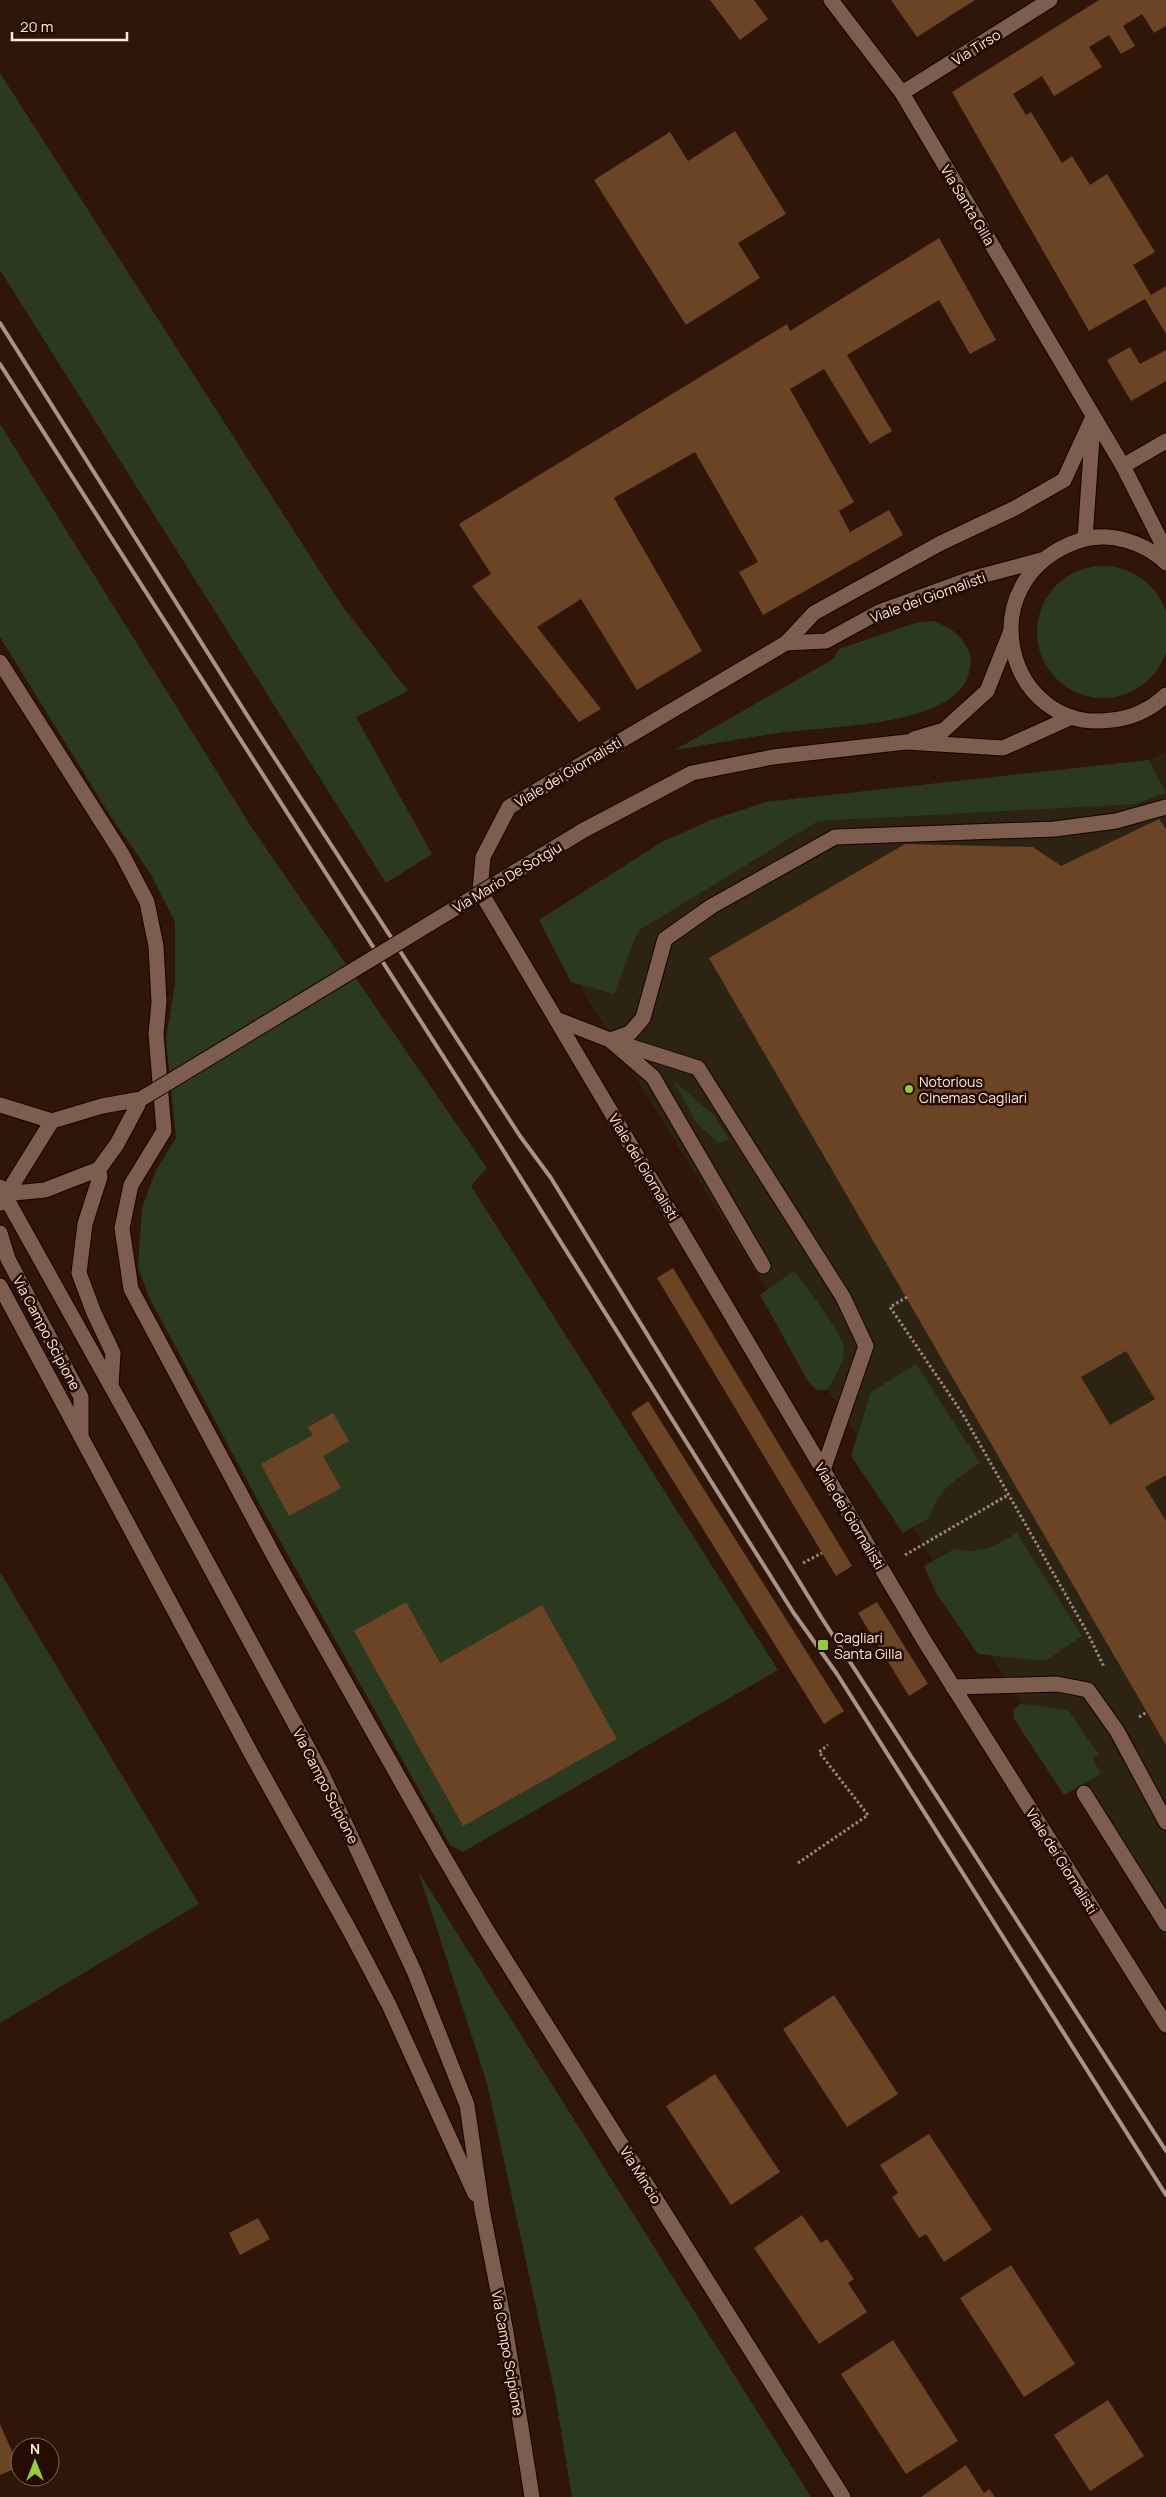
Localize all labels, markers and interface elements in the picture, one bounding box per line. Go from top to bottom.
scale bar [12,10,128,42]
text: 20 m [20,16,53,37]
street label: Via Tirso [948,25,1004,69]
street label: Via Santa Gilla [937,161,999,249]
street label: Viale dei Giornalisti [868,567,988,627]
street label: Viale dei Giornalisti [511,733,625,811]
street label: Via Mario De Sotgiu [449,837,565,917]
place label: Notorious Cinemas Cagliari [919,1072,1027,1107]
marker: Notorious Cinemas Cagliari [903,1083,915,1095]
street label: Viale dei Giornalisti [605,1110,683,1224]
street label: Via Campo Scipione [9,1273,85,1393]
street label: Viale dei Giornalisti [811,1459,889,1573]
place label: Cagliari Santa Gilla [834,1628,902,1663]
marker: Cagliari Santa Gilla [816,1638,830,1652]
street label: Via Campo Scipione [289,1725,363,1847]
street label: Viale dei Giornalisti [1022,1805,1102,1917]
street label: Via Mincio [616,2143,666,2207]
street label: Via Campo Scipione [488,2289,528,2417]
north arrow [10,2437,60,2487]
text: N [30,2439,40,2458]

